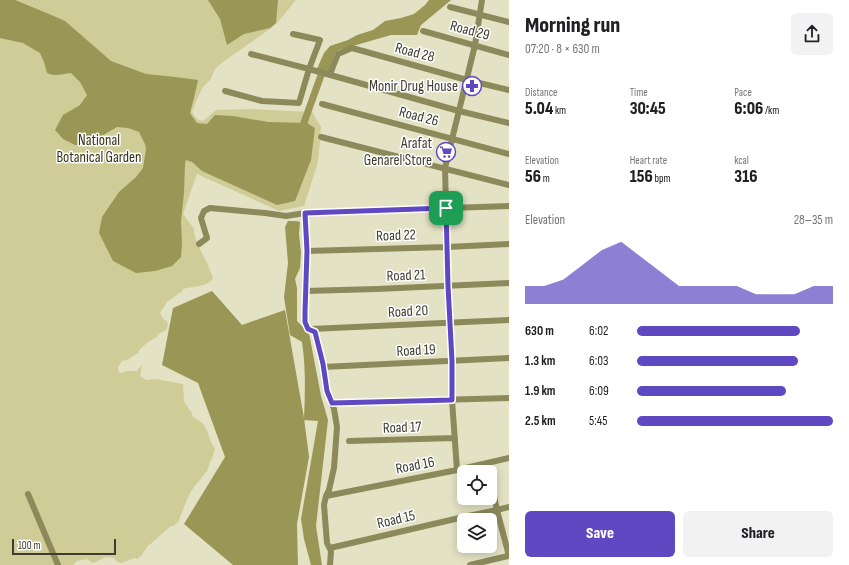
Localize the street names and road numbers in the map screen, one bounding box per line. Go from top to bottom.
street label: Road 29 [448,16,492,45]
street label: Road 28 [393,38,437,67]
street label: Road 26 [397,102,441,131]
street label: Road 22 [376,225,416,246]
street label: Road 21 [386,265,427,286]
street label: Road 20 [387,301,429,322]
street label: Road 19 [396,340,436,361]
street label: Road 17 [382,417,422,438]
street label: Road 16 [394,452,436,479]
street label: Road 15 [375,506,417,533]

